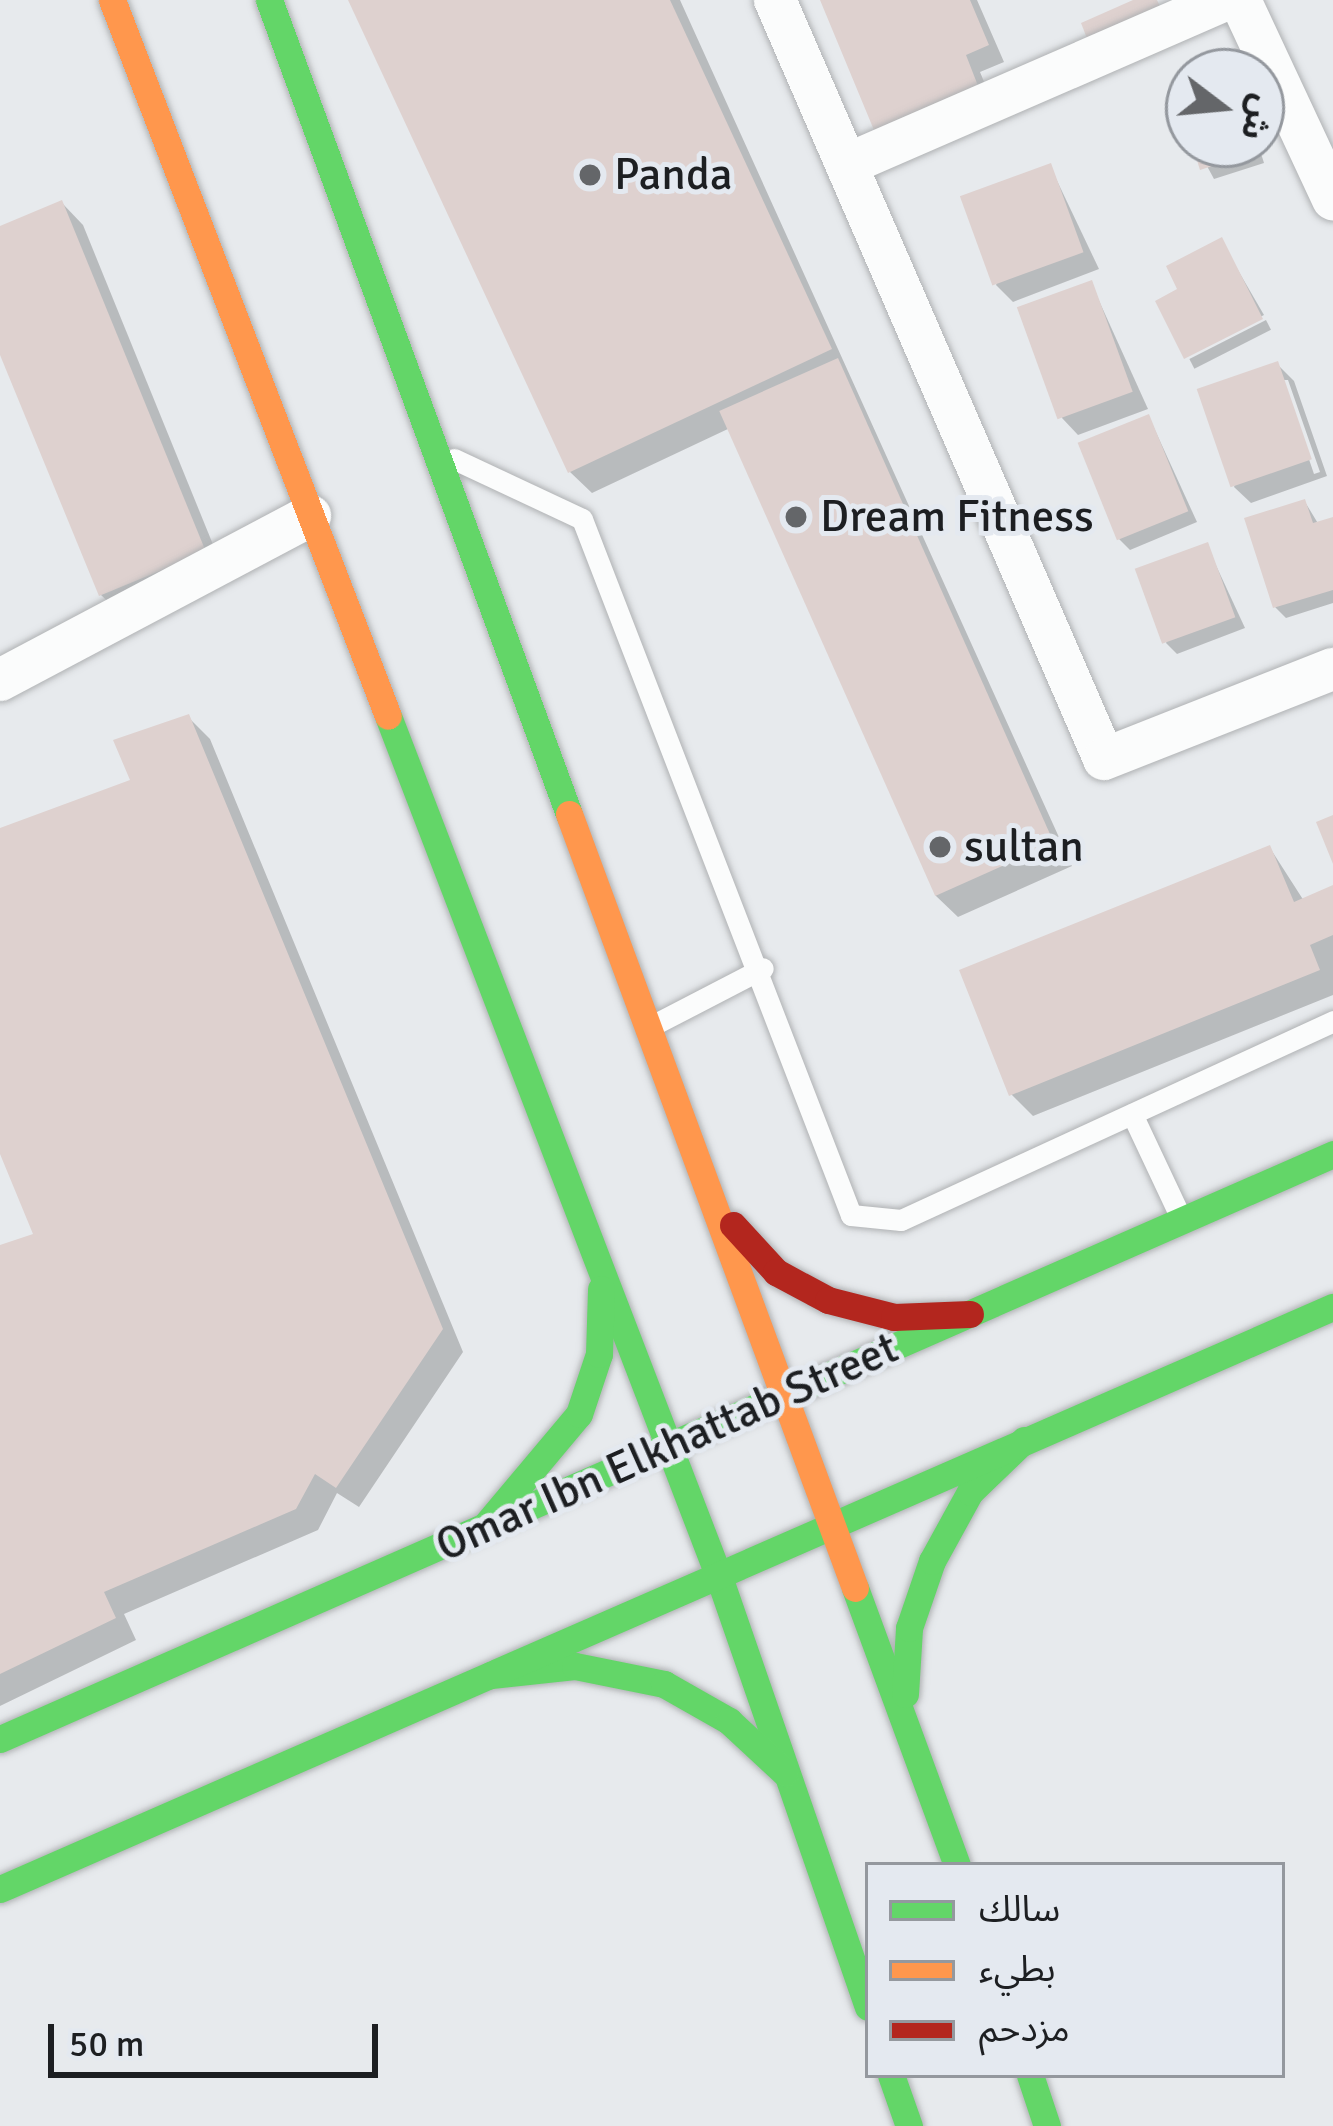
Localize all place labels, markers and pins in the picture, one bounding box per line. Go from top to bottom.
place label: Panda [614,148,733,202]
marker: Panda [577,162,603,188]
place label: Dream Fitness [820,490,1094,544]
marker: Dream Fitness [783,504,809,530]
place label: sultan [964,820,1084,874]
marker: sultan [927,834,953,860]

